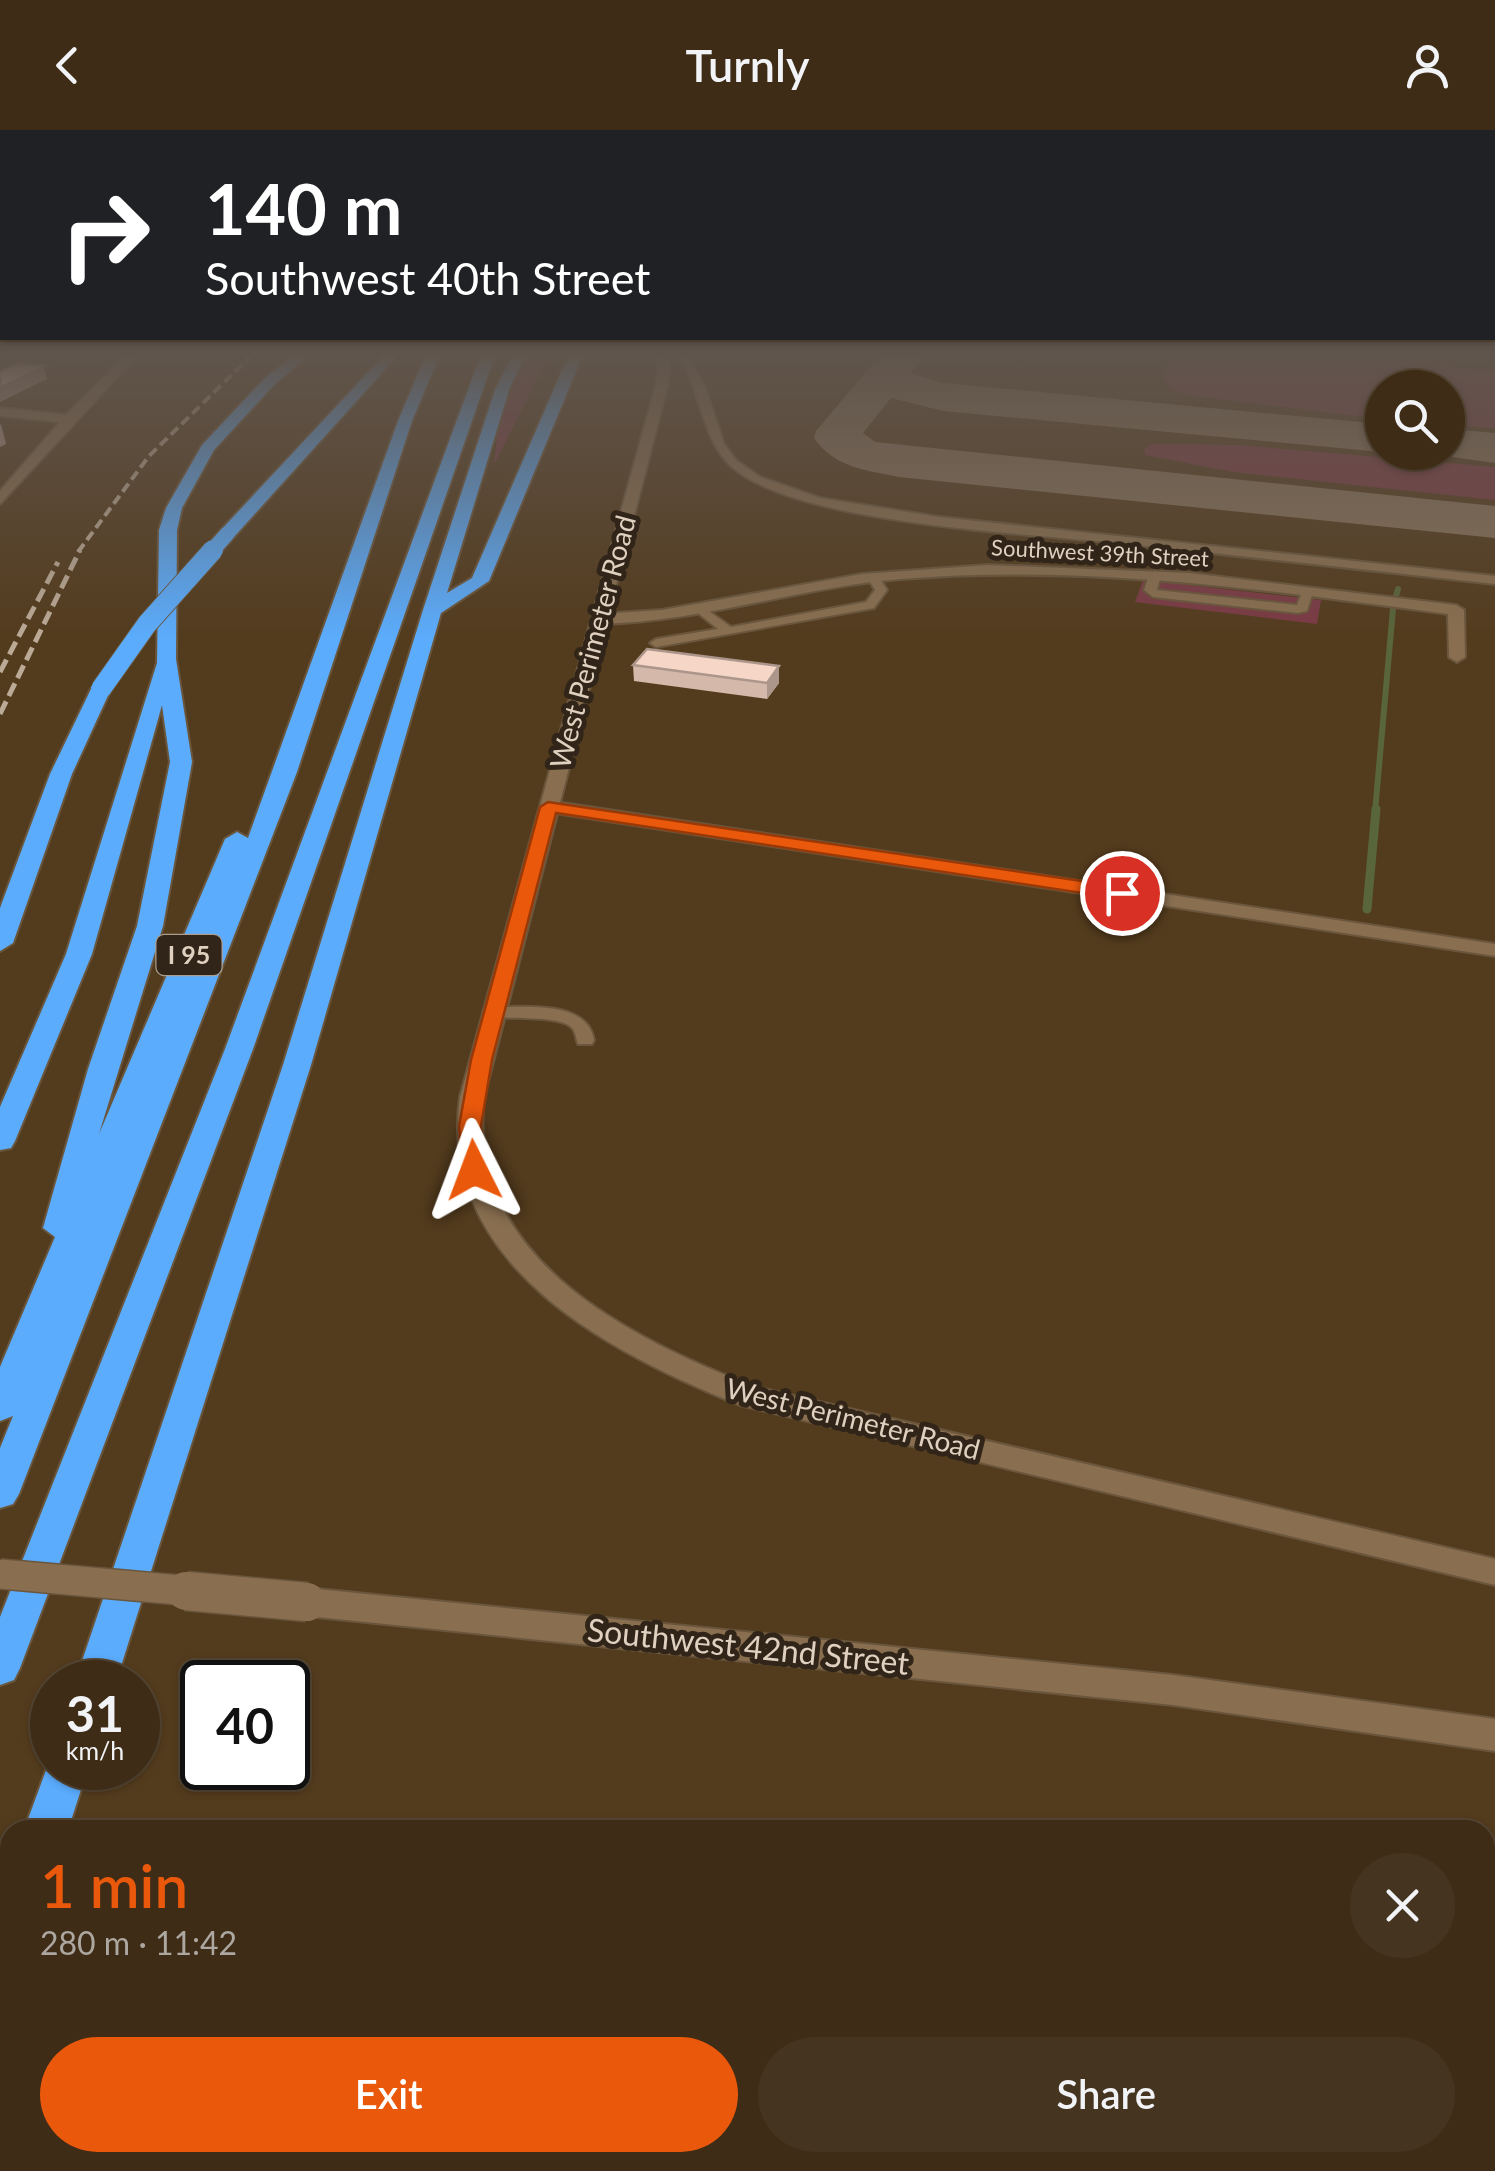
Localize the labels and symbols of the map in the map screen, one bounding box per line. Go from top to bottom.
street label: West Perimeter Road [542,511,642,772]
street label: Southwest 39th Street [991,533,1210,572]
pin [1080,851,1165,936]
road number: I 95 [156,935,222,975]
position arrow [422,1118,526,1222]
street label: West Perimeter Road [723,1370,984,1466]
street label: Southwest 42nd Street [585,1609,911,1682]
speed limit sign: 40 [180,1660,310,1790]

